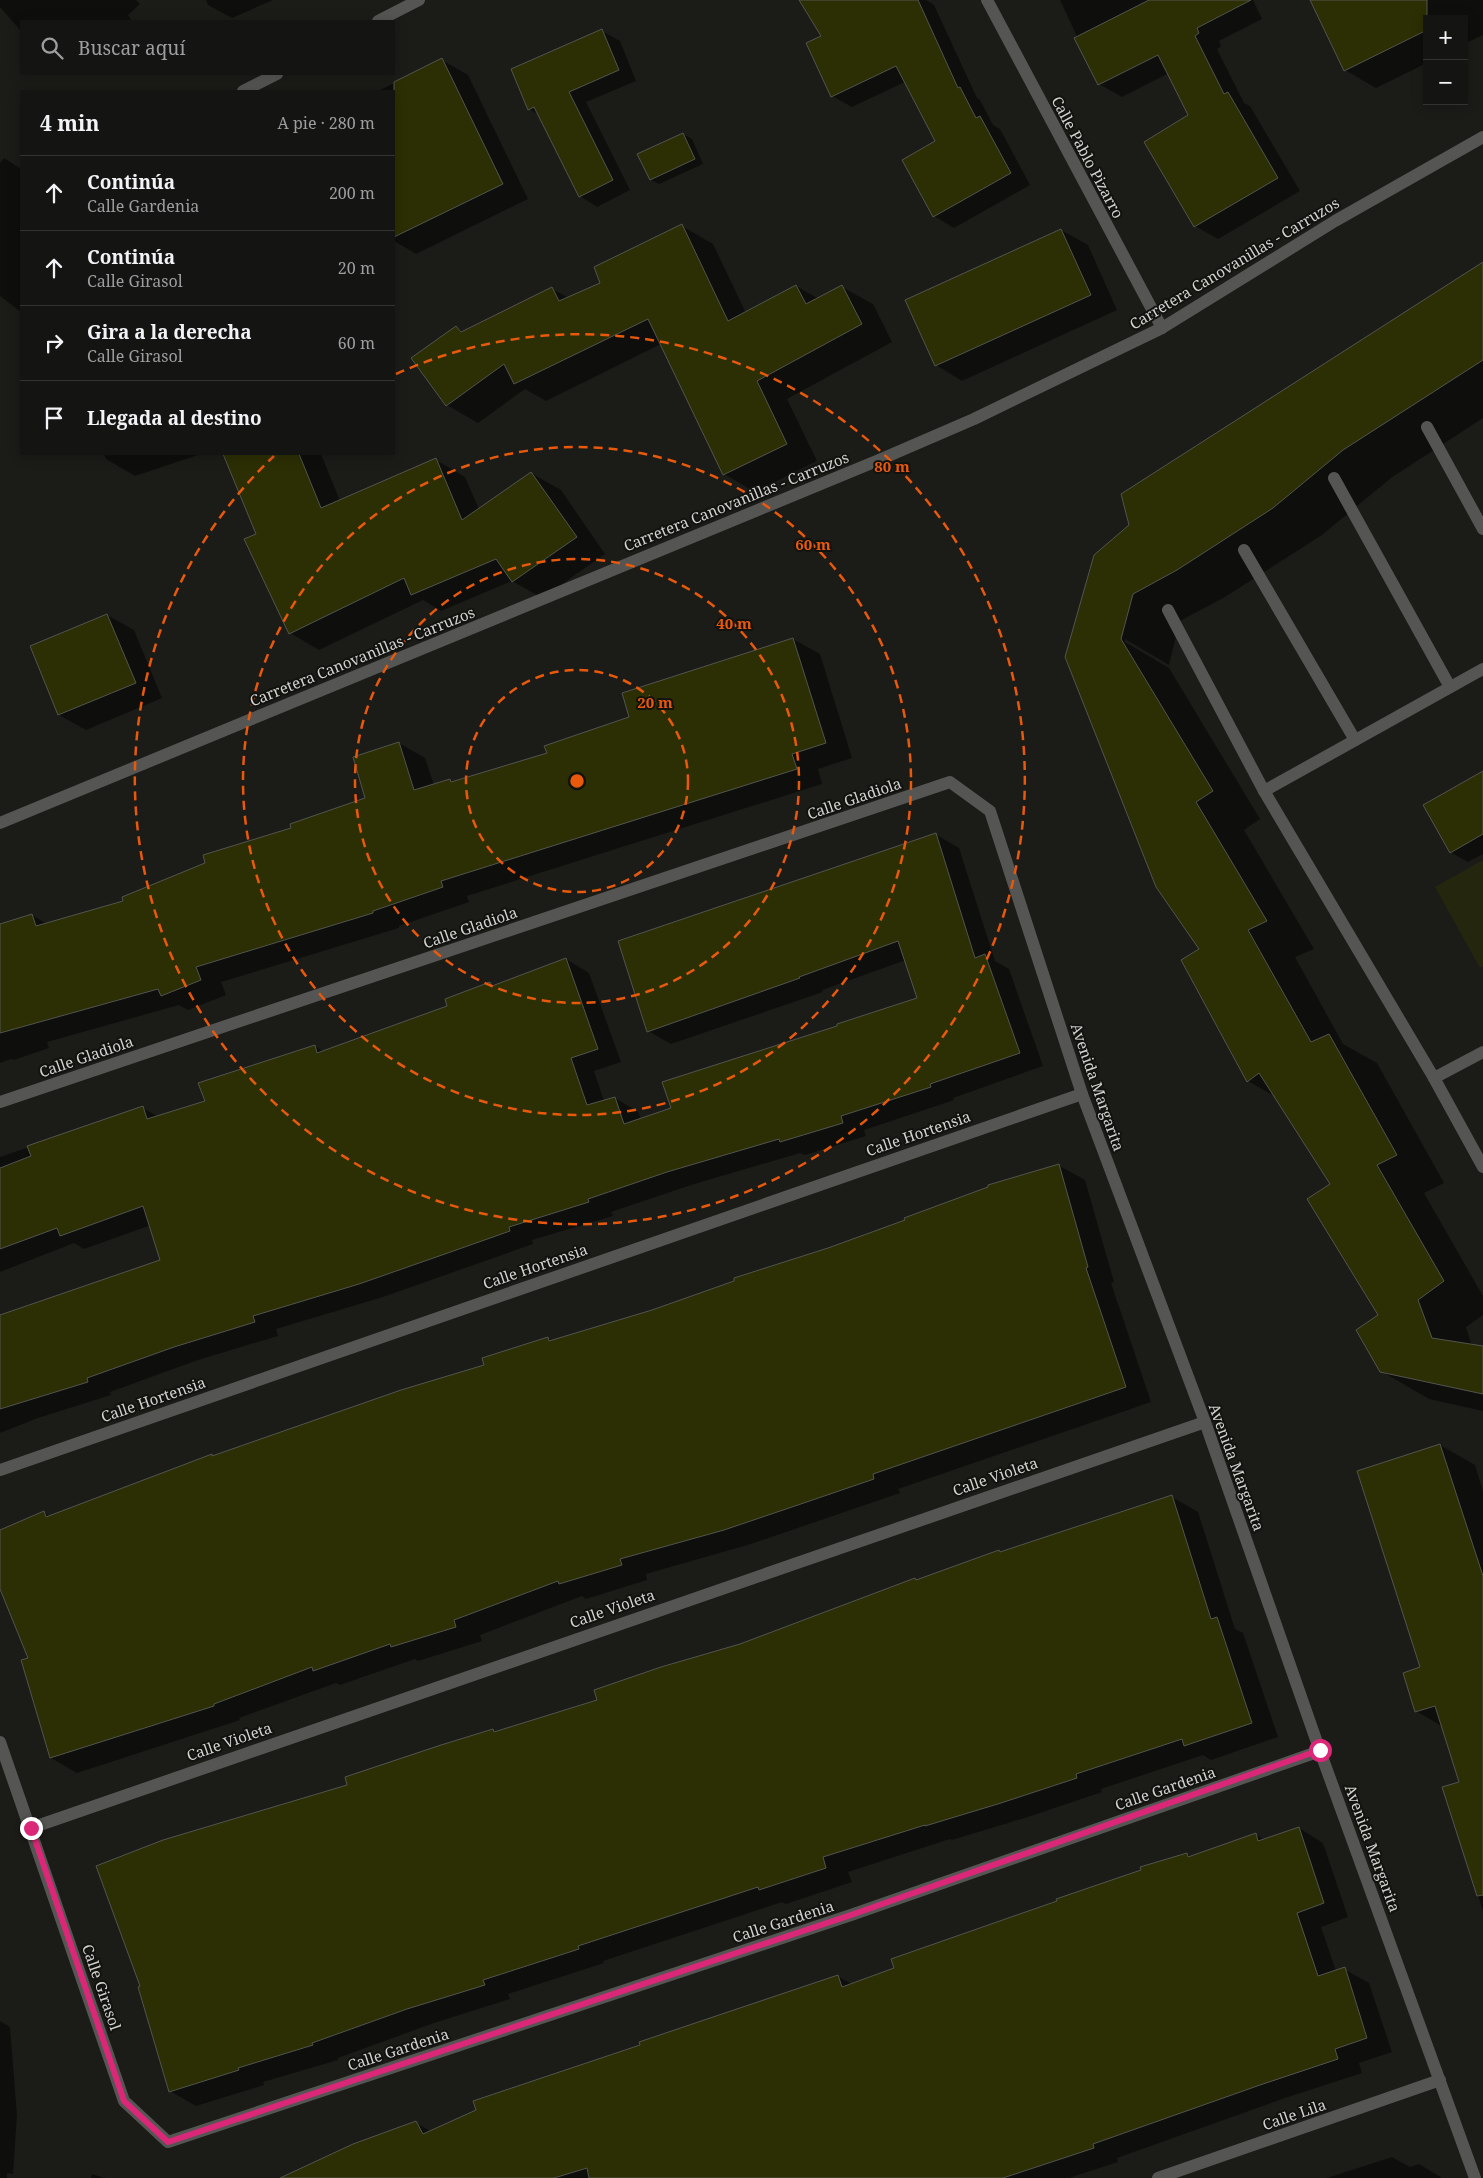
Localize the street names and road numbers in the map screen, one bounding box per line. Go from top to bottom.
street label: Calle Pablo Pizarro [1047,92,1129,222]
street label: Carretera Canovanillas - Carruzos [1125,192,1343,334]
street label: Carretera Canovanillas - Carruzos [620,446,852,555]
street label: Carretera Canovanillas - Carruzos [246,601,478,710]
street label: Calle Gladiola [804,773,904,823]
street label: Calle Gladiola [420,902,520,952]
street label: Avenida Margarita [1067,1020,1129,1154]
street label: Calle Gladiola [36,1031,136,1081]
street label: Calle Hortensia [863,1106,973,1160]
street label: Calle Hortensia [480,1239,590,1293]
street label: Calle Hortensia [98,1372,208,1426]
street label: Avenida Margarita [1205,1401,1269,1533]
street label: Calle Violeta [950,1452,1040,1500]
street label: Calle Violeta [567,1584,657,1632]
street label: Calle Violeta [184,1717,274,1765]
street label: Calle Gardenia [1112,1761,1218,1815]
street label: Avenida Margarita [1341,1782,1405,1914]
street label: Calle Gardenia [730,1895,836,1947]
street label: Calle Girasol [78,1941,126,2033]
street label: Calle Gardenia [345,2023,451,2075]
street label: Calle Lila [1259,2094,1329,2134]

